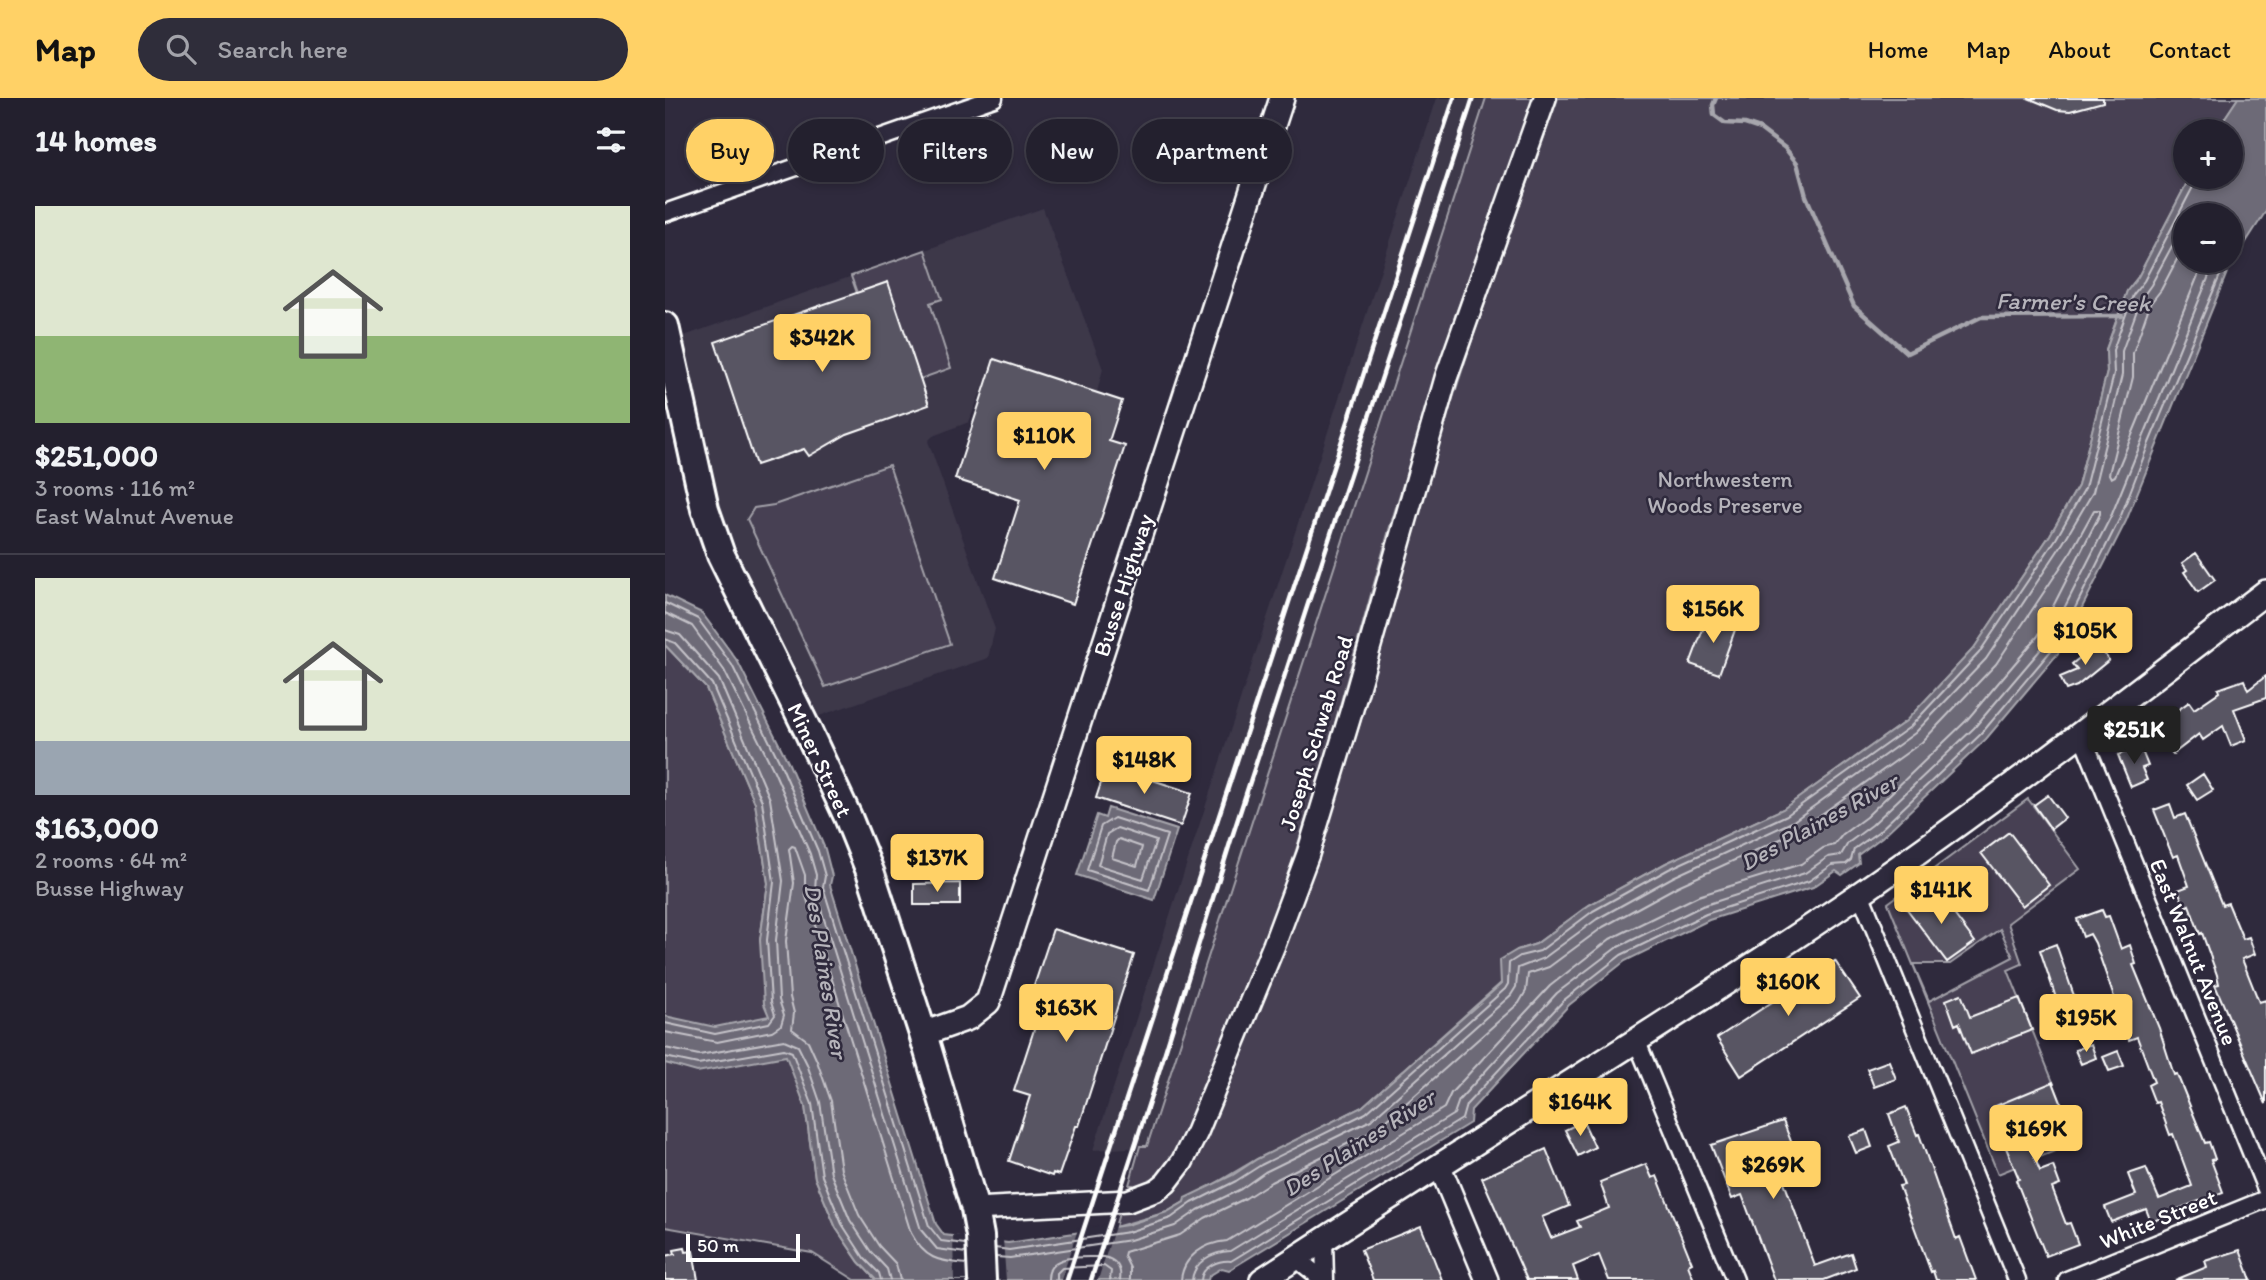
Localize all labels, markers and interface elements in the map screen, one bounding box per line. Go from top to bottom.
search box [138,18,628,81]
text: Map [35,30,96,69]
icon: search [162,30,200,68]
text: Search here [218,33,348,65]
text: Home [1868,35,1928,64]
text: Map [1966,35,2010,64]
text: About [2048,35,2111,64]
text: Contact [2149,35,2231,64]
chip: Buy [686,119,774,182]
chip: Rent [788,119,884,182]
chip: Filters [898,119,1012,182]
chip: New [1026,119,1118,182]
chip: Apartment [1132,119,1292,182]
map controls [2173,119,2243,273]
button: + [2173,119,2243,189]
icon: filters [592,121,630,159]
text: 14 homes [35,122,157,159]
button: − [2173,203,2243,273]
icon: home [270,251,396,377]
water label: Farmer's Creek [1996,286,2152,317]
pin: $342K [773,314,871,374]
text: $342K [790,323,854,351]
pin: $110K [995,412,1093,472]
text: $110K [1013,421,1075,449]
text: $251,000 [35,437,158,474]
park label: Northwestern Woods Preserve [1647,465,1803,519]
text: 3 rooms · 116 m² [35,474,195,502]
text: East Walnut Avenue [35,502,234,530]
street label: Busse Highway [1087,510,1159,660]
pin: $156K [1664,586,1762,645]
text: $156K [1682,594,1744,622]
pin: $105K [2036,608,2134,667]
text: $105K [2053,616,2117,644]
icon: home [270,623,396,749]
street label: Joseph Schwab Road [1273,632,1359,834]
street label: Miner Street [781,698,859,822]
pin: $251K [2085,706,2183,766]
text: $251K [2103,715,2165,743]
pin: $148K [1095,736,1193,796]
text: $148K [1112,745,1176,773]
water label: Des Plaines River [1735,765,1905,877]
text: $163,000 [35,809,159,846]
pin: $137K [888,834,986,894]
text: $137K [907,843,967,871]
text: 2 rooms · 64 m² [35,846,187,874]
street label: East Walnut Avenue [2144,855,2244,1049]
pin: $141K [1892,866,1990,926]
text: Busse Highway [35,874,184,902]
text: $141K [1910,875,1972,903]
water label: Des Plaines River [798,882,855,1062]
pin: $160K [1739,958,1837,1018]
text: $160K [1756,967,1820,995]
pin: $163K [1017,984,1115,1044]
text: $163K [1035,993,1097,1021]
pin: $195K [2037,995,2135,1054]
text: $195K [2055,1003,2117,1031]
pin: $164K [1531,1079,1629,1138]
water label: Des Plaines River [1277,1081,1442,1203]
text: $164K [1548,1087,1612,1115]
pin: $169K [1987,1105,2085,1165]
text: $169K [2005,1114,2067,1142]
pin: $269K [1724,1142,1822,1201]
text: $269K [1742,1150,1804,1178]
street label: White Street [2095,1183,2221,1255]
scale bar [686,1231,800,1263]
text: 50 m [697,1234,739,1257]

